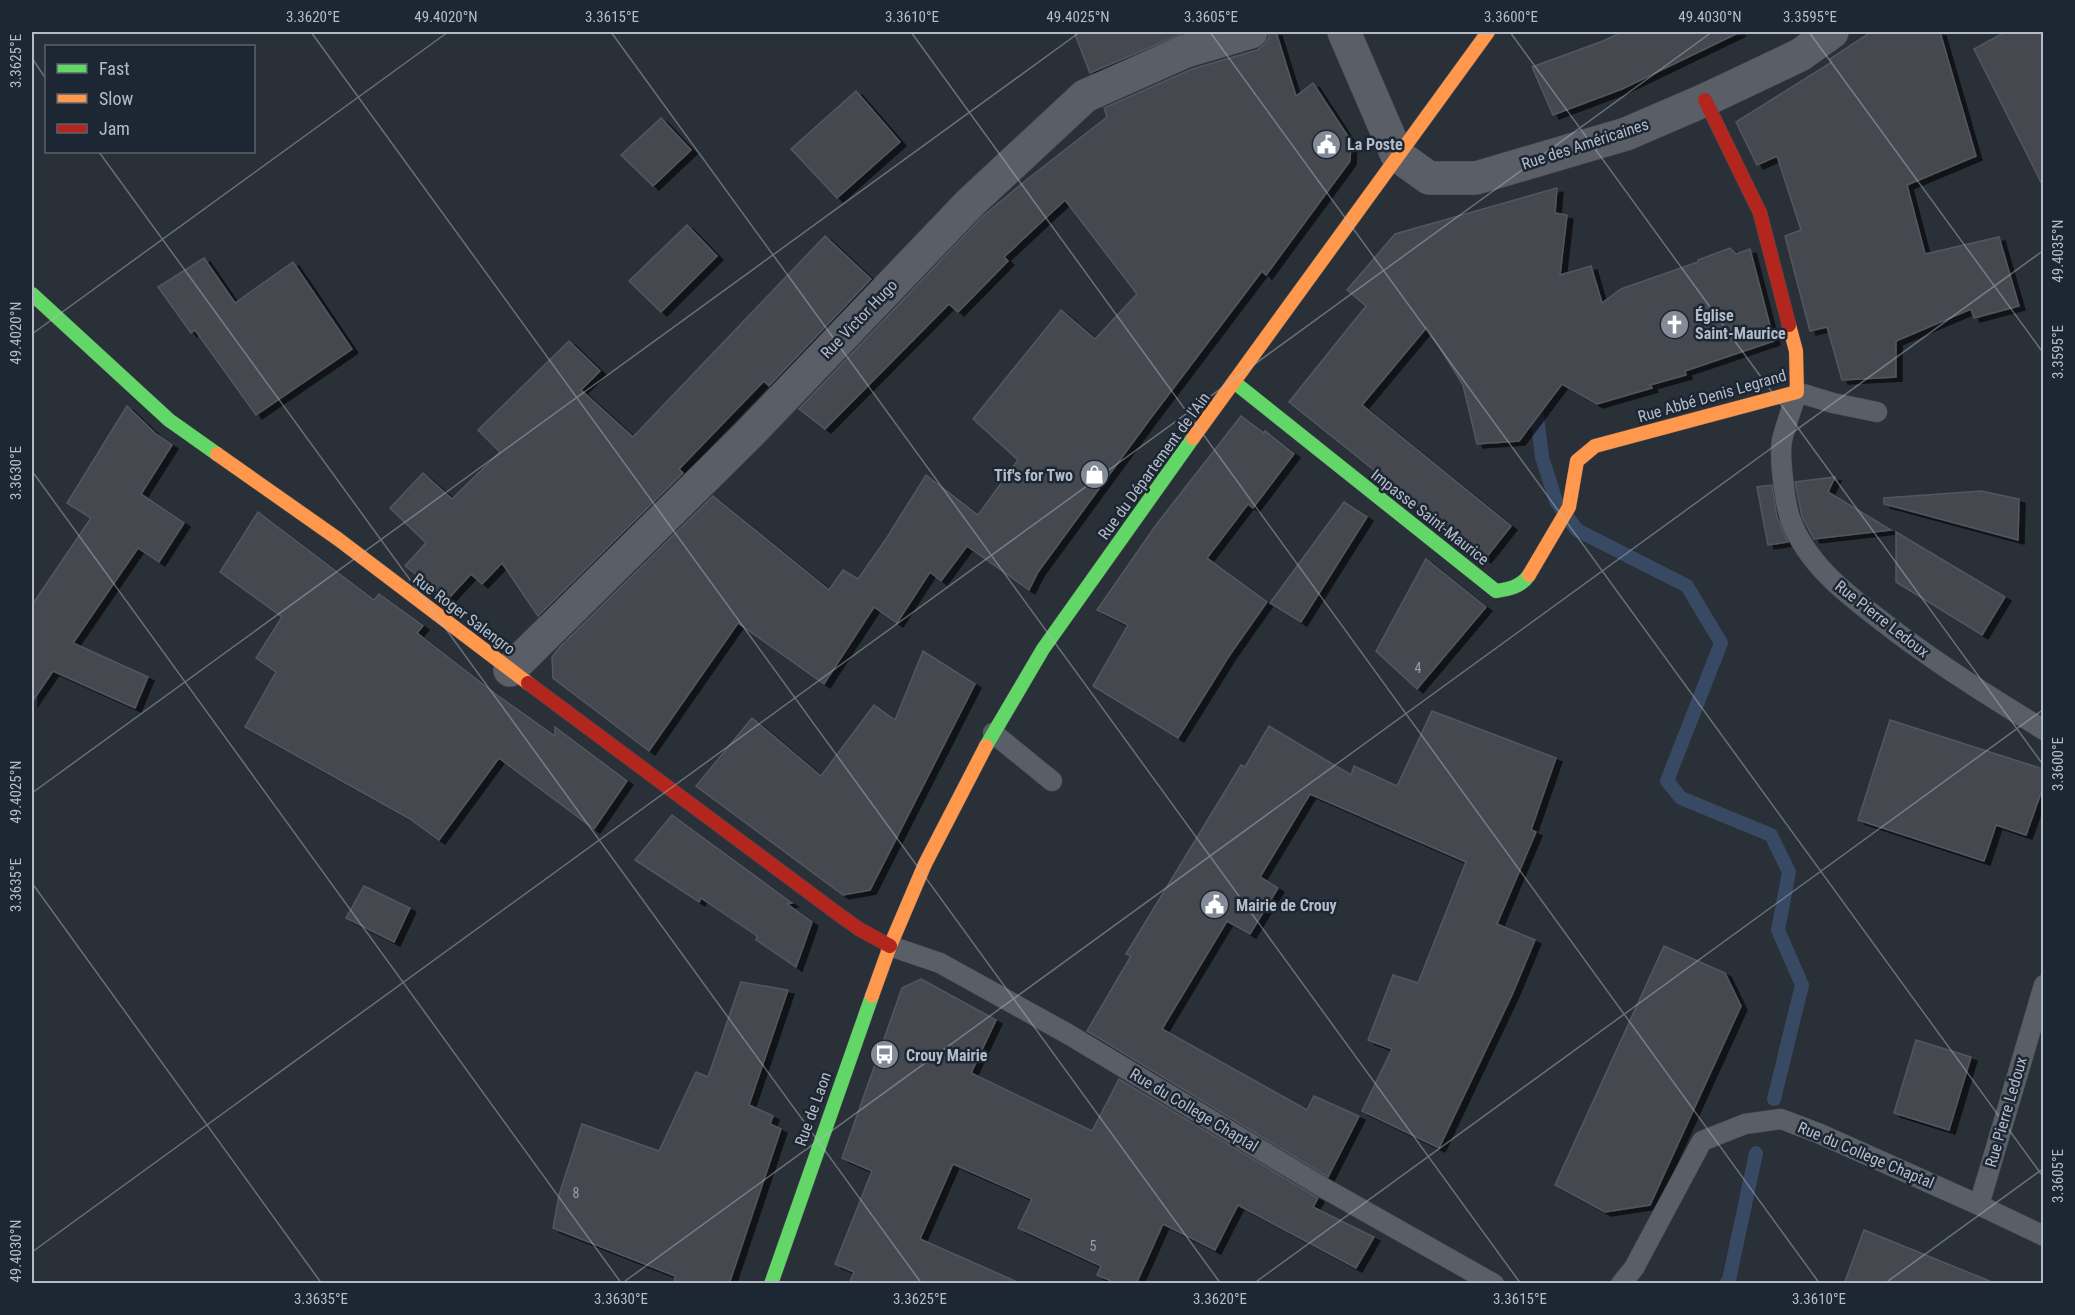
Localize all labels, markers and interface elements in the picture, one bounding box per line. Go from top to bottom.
text: 3.3620°E [286,8,340,26]
text: 49.4020°N [414,8,478,26]
text: 3.3615°E [585,8,639,26]
text: 3.3610°E [885,8,939,26]
text: 49.4025°N [1046,8,1110,26]
text: 3.3605°E [1184,8,1238,26]
text: 3.3600°E [1484,8,1538,26]
text: 49.4030°N [1678,8,1742,26]
text: 3.3595°E [1783,8,1837,26]
text: 3.3625°E [7,34,25,88]
legend [45,45,255,153]
text: Fast [99,58,130,79]
text: Slow [99,88,134,109]
street label: Rue des Américaines [1519,115,1651,173]
text: Jam [99,118,130,139]
public building icon: La Poste [1310,128,1342,160]
place label: La Poste [1347,135,1403,154]
text: 49.4035°N [2049,219,2067,283]
street label: Rue Victor Hugo [817,276,901,362]
text: 49.4020°N [7,301,25,365]
place label: Église Saint-Maurice [1695,306,1786,343]
church icon: Église Saint-Maurice [1658,308,1690,340]
text: 3.3595°E [2049,325,2067,379]
street label: Rue Abbé Denis Legrand [1636,366,1788,426]
street label: Rue du Département de l'Ain [1094,389,1214,543]
text: 3.3630°E [7,446,25,500]
shop icon: Tif's for Two [1078,459,1110,491]
street label: Impasse Saint-Maurice [1367,465,1493,569]
place label: Tif's for Two [994,466,1073,485]
street label: Rue Roger Salengro [409,569,519,659]
street label: Rue Pierre Ledoux [1831,576,1933,662]
house number: 4 [1415,660,1422,676]
text: 3.3600°E [2049,737,2067,791]
text: 49.4025°N [7,760,25,824]
text: 3.3635°E [7,858,25,912]
public building icon: Mairie de Crouy [1199,889,1231,921]
place label: Mairie de Crouy [1236,896,1337,915]
bus stop icon: Crouy Mairie [869,1039,901,1071]
place label: Crouy Mairie [906,1046,988,1065]
street label: Rue Pierre Ledoux [1981,1055,2031,1169]
street label: Rue du College Chaptal [1126,1064,1262,1156]
street label: Rue de Laon [791,1069,835,1149]
street label: Rue du College Chaptal [1795,1118,1937,1192]
text: 3.3605°E [2049,1149,2067,1203]
house number: 8 [573,1185,580,1201]
text: 49.4030°N [7,1219,25,1283]
house number: 5 [1090,1238,1097,1254]
text: 3.3635°E [294,1290,348,1308]
text: 3.3630°E [594,1290,648,1308]
text: 3.3625°E [893,1290,947,1308]
text: 3.3620°E [1193,1290,1247,1308]
text: 3.3615°E [1493,1290,1547,1308]
text: 3.3610°E [1792,1290,1846,1308]

